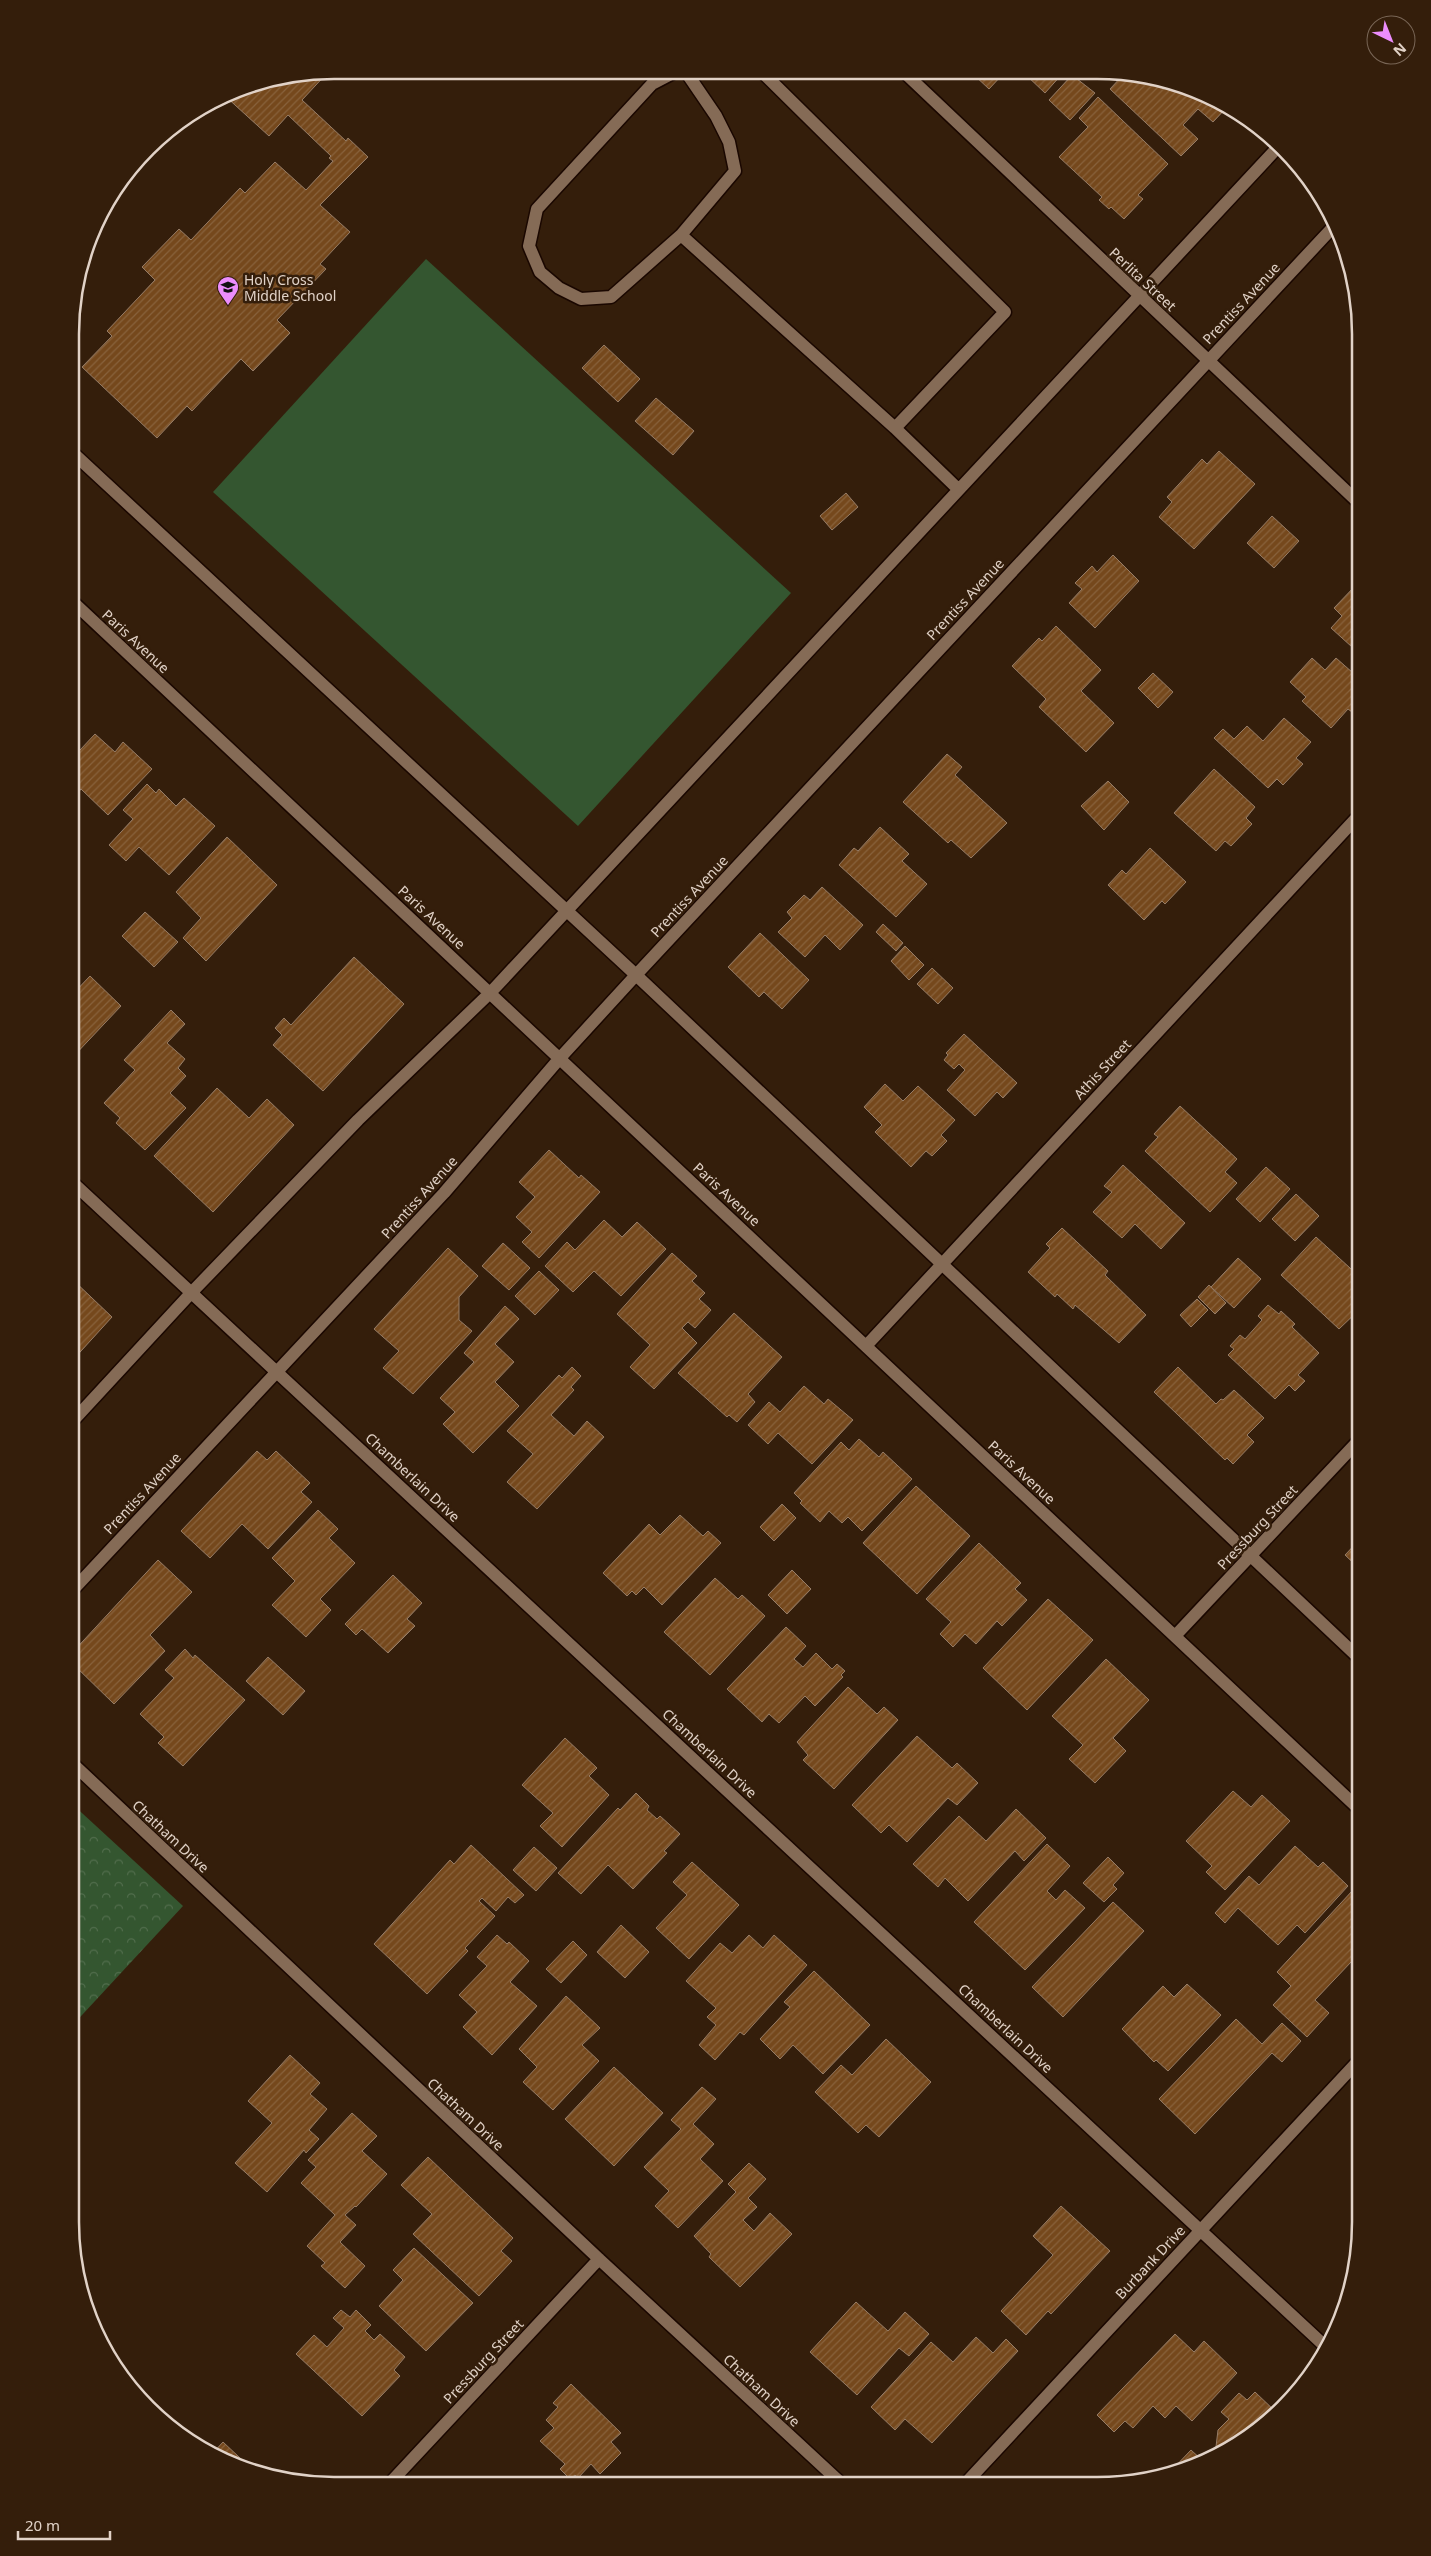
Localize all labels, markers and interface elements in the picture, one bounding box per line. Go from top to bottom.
north arrow [1366,15,1416,65]
text: N [1390,39,1411,61]
street label: Perlita Street [1105,243,1181,315]
street label: Prentiss Avenue [1198,258,1284,348]
place label: Holy Cross Middle School [244,270,336,305]
school or university icon: Holy Cross Middle School [216,275,240,306]
street label: Prentiss Avenue [922,554,1008,644]
street label: Paris Avenue [98,605,174,677]
street label: Prentiss Avenue [646,851,732,941]
street label: Paris Avenue [394,881,470,953]
street label: Athis Street [1069,1035,1135,1103]
street label: Prentiss Avenue [377,1151,461,1243]
street label: Paris Avenue [689,1158,765,1230]
street label: Chamberlain Drive [362,1428,464,1526]
street label: Paris Avenue [984,1436,1060,1508]
street label: Prentiss Avenue [99,1448,185,1538]
street label: Pressburg Street [1213,1480,1301,1574]
street label: Chamberlain Drive [659,1704,761,1802]
street label: Chatham Drive [129,1796,213,1877]
street label: Chamberlain Drive [955,1979,1057,2077]
street label: Chatham Drive [424,2074,508,2155]
street label: Burbank Drive [1111,2221,1189,2303]
street label: Pressburg Street [439,2314,527,2408]
street label: Chatham Drive [720,2350,804,2431]
scale bar [18,2508,110,2540]
text: 20 m [25,2515,60,2535]

